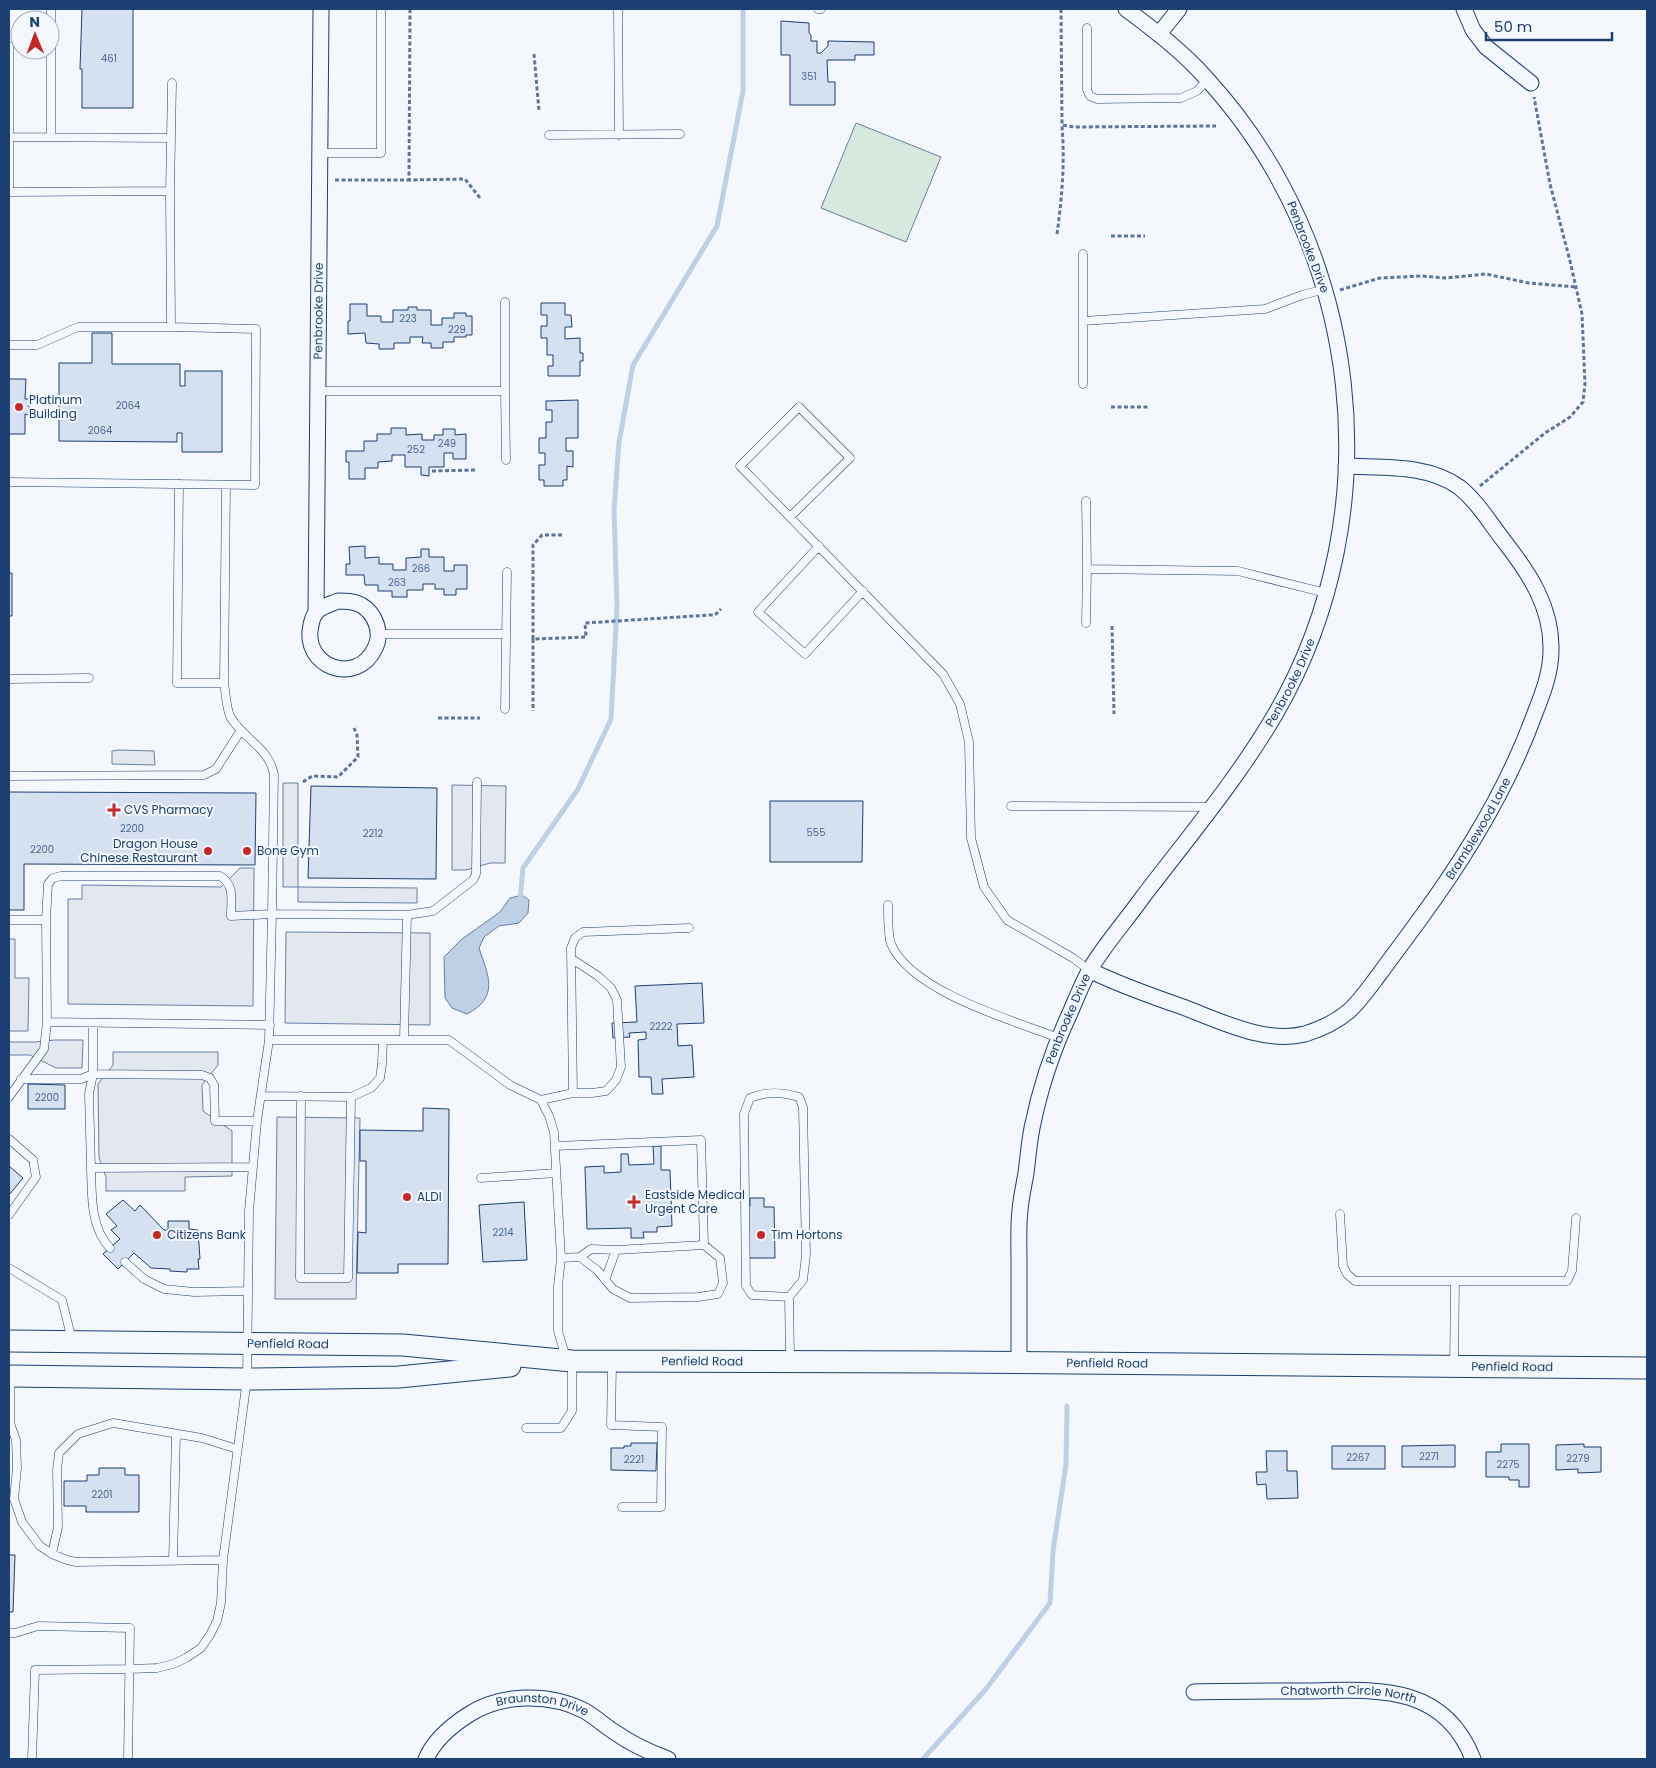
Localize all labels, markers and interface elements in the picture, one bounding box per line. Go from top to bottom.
north arrow [10,10,60,60]
scale bar [1486,10,1612,42]
text: N [29,12,40,32]
text: 50 m [1494,16,1532,37]
house number: 461 [101,51,117,66]
house number: 351 [801,69,817,84]
street label: Penbrooke Drive [1283,199,1334,295]
street label: Penbrooke Drive [309,262,327,360]
house number: 223 [399,311,417,326]
house number: 229 [448,322,466,337]
place label: Platinum Building [29,391,82,422]
house number: 2064 [116,398,140,413]
marker: Platinum Building [13,401,25,413]
house number: 2064 [88,423,112,438]
house number: 249 [438,436,456,451]
house number: 252 [407,442,425,457]
house number: 266 [412,561,430,576]
house number: 263 [388,575,406,590]
street label: Penbrooke Drive [1261,636,1319,730]
street label: Bramblewood Lane [1441,774,1514,883]
place label: CVS Pharmacy [124,801,214,818]
marker: CVS Pharmacy [108,804,120,816]
house number: 2200 [120,821,144,836]
house number: 555 [807,825,825,840]
house number: 2212 [363,826,383,841]
place label: Dragon House Chinese Restaurant [80,835,198,866]
house number: 2200 [30,842,54,857]
place label: Bone Gym [257,842,319,859]
marker: Dragon House Chinese Restaurant [202,845,214,857]
marker: Bone Gym [241,845,253,857]
street label: Penbrooke Drive [1041,970,1094,1066]
house number: 2222 [650,1019,673,1034]
house number: 2200 [35,1090,59,1105]
place label: Eastside Medical Urgent Care [645,1186,745,1217]
place label: ALDI [417,1188,442,1205]
marker: ALDI [401,1191,413,1203]
marker: Eastside Medical Urgent Care [627,1195,641,1209]
house number: 2214 [493,1225,514,1240]
place label: Citizens Bank [167,1226,247,1243]
place label: Tim Hortons [771,1226,842,1243]
marker: Citizens Bank [151,1229,163,1241]
marker: Tim Hortons [755,1229,767,1241]
street label: Penfield Road [247,1334,329,1352]
street label: Penfield Road [661,1352,743,1369]
street label: Penfield Road [1066,1354,1148,1372]
street label: Penfield Road [1471,1357,1553,1375]
house number: 2271 [1419,1449,1439,1464]
house number: 2267 [1346,1450,1370,1465]
house number: 2279 [1566,1451,1590,1466]
house number: 2221 [624,1452,644,1467]
house number: 2275 [1496,1457,1520,1472]
house number: 2201 [92,1487,112,1502]
street label: Chatworth Circle North [1280,1681,1419,1707]
street label: Braunston Drive [494,1689,592,1720]

